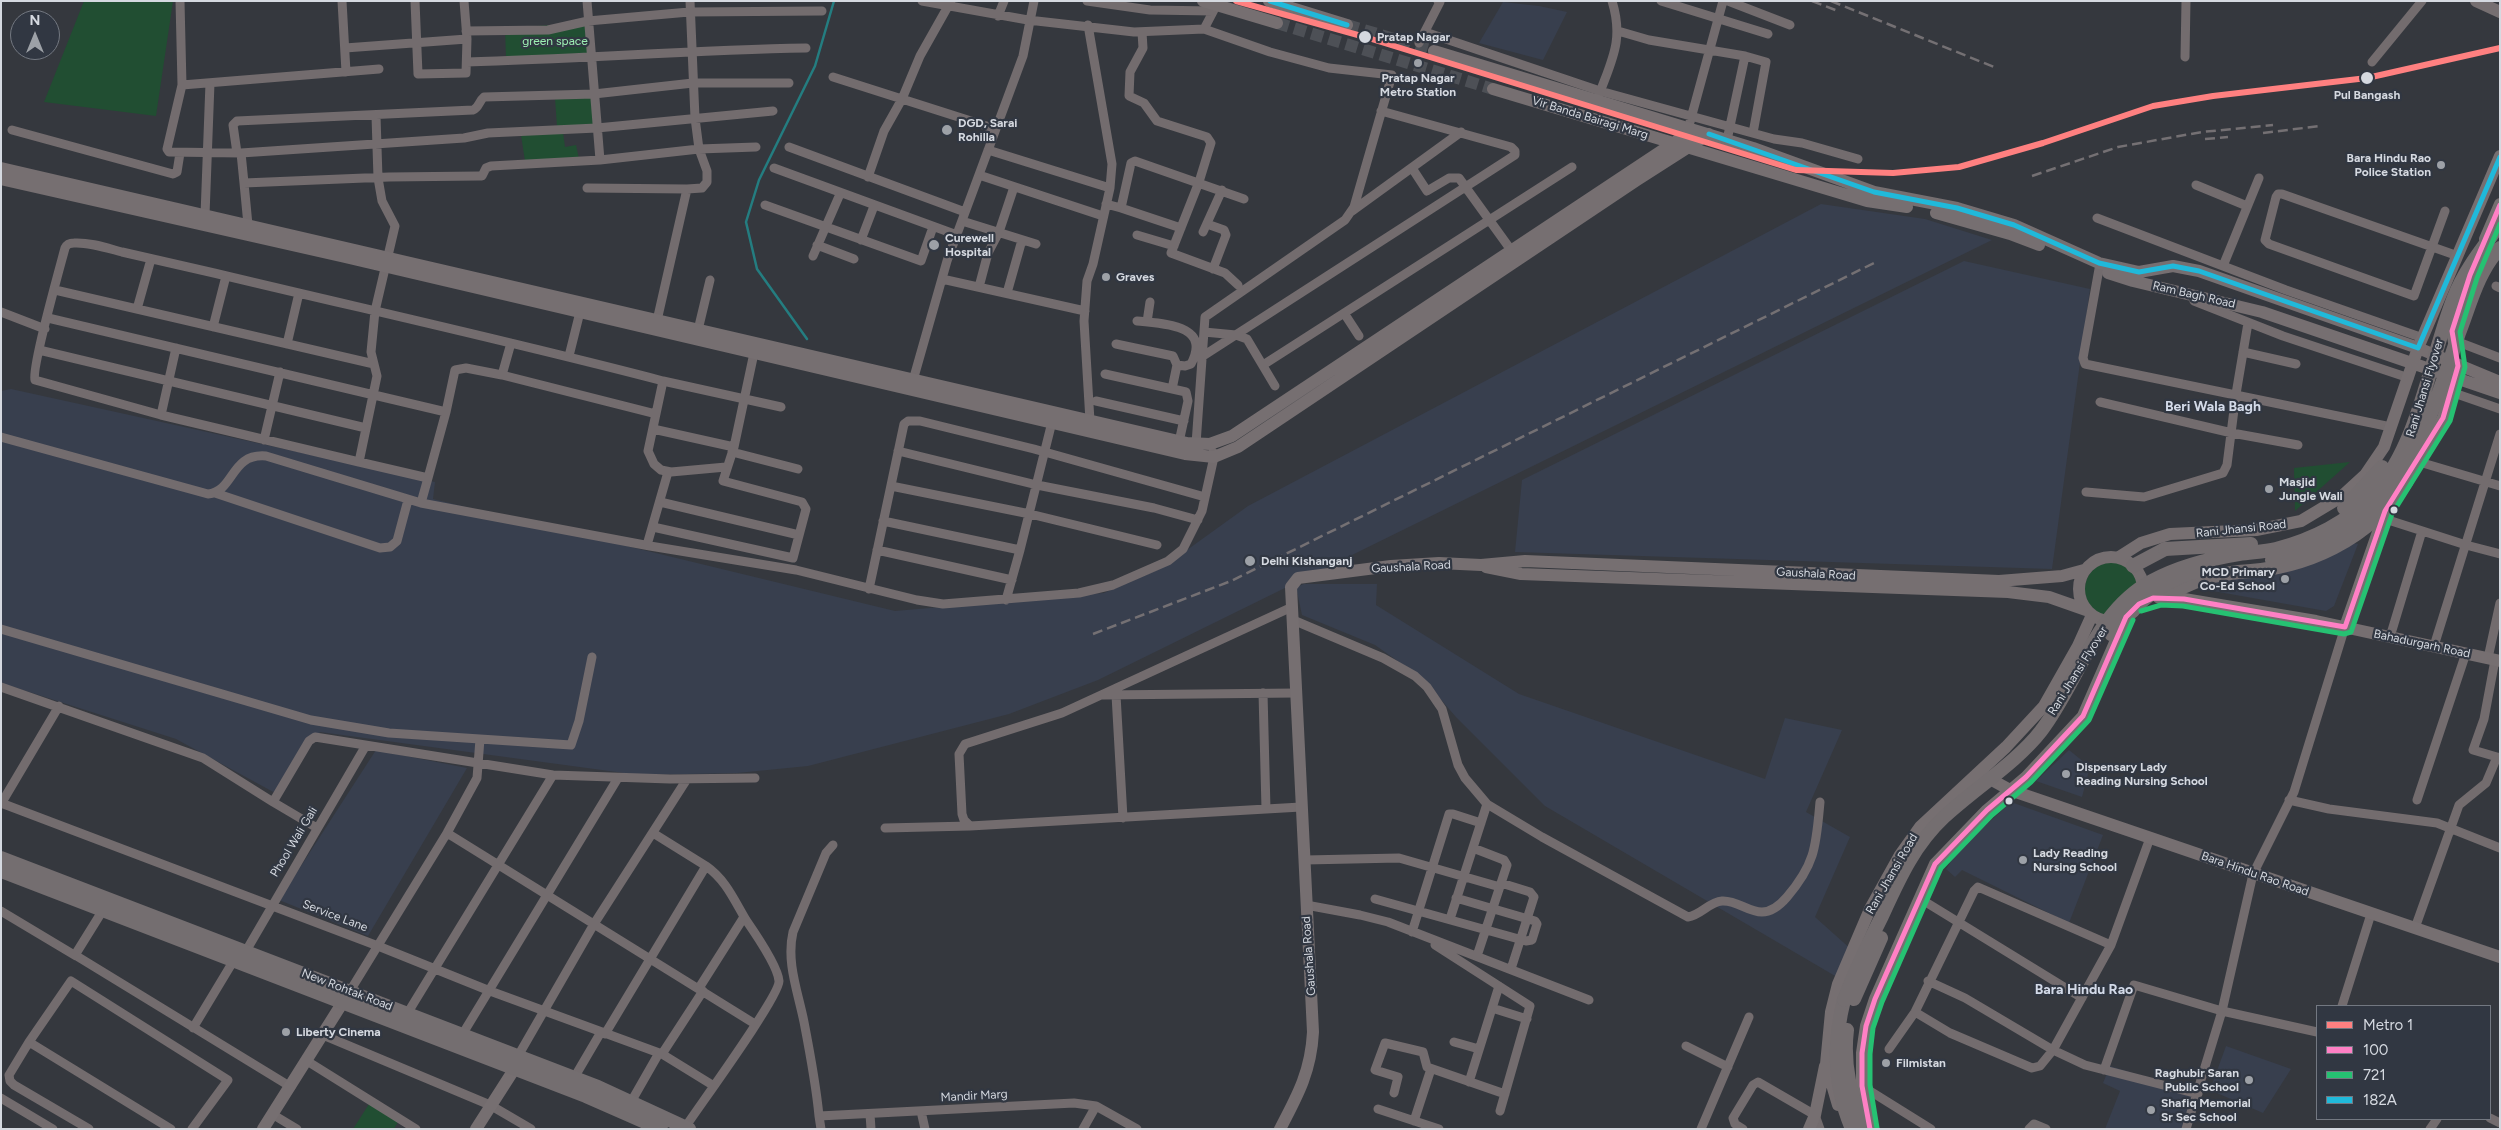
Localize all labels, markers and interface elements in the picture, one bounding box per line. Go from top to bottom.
north arrow [10,10,60,60]
text: N [30,12,40,29]
marker: Pratap Nagar [1357,29,1373,45]
place label: Pratap Nagar [1377,30,1450,44]
park label: green space [522,34,588,48]
marker: Pratap Nagar Metro Station [1412,57,1424,69]
marker: Pul Bangash [2359,70,2375,86]
place label: Pratap Nagar Metro Station [1380,71,1456,99]
place label: Pul Bangash [2334,88,2400,102]
street label: Vir Banda Bairagi Marg [1530,93,1650,143]
place label: DGD, Sarai Rohilla [958,116,1017,144]
marker: DGD, Sarai Rohilla [940,123,954,137]
place label: Bara Hindu Rao Police Station [2347,151,2431,179]
marker: Bara Hindu Rao Police Station [2435,159,2447,171]
place label: Curewell Hospital [945,231,994,259]
marker: Curewell Hospital [927,238,941,252]
place label: Graves [1116,270,1154,284]
marker: Graves [1100,271,1112,283]
street label: Ram Bagh Road [2151,278,2237,312]
street label: Rani Jhansi Flyover [2403,337,2447,439]
district label: Beri Wala Bagh [2165,399,2261,415]
place label: Masjid Jungle Wali [2279,475,2343,503]
marker: Masjid Jungle Wali [2263,483,2275,495]
unlabelled marker [2389,505,2399,515]
street label: Rani Jhansi Road [2195,517,2287,541]
marker: Delhi Kishanganj [1243,554,1257,568]
place label: Delhi Kishanganj [1261,554,1353,568]
street label: Gaushala Road [1371,558,1451,576]
street label: Gaushala Road [1776,565,1856,583]
place label: MCD Primary Co-Ed School [2200,565,2275,593]
marker: MCD Primary Co-Ed School [2279,573,2291,585]
street label: Rani Jhansi Flyover [2045,624,2111,718]
street label: Bahadurgarh Road [2372,627,2472,661]
place label: Dispensary Lady Reading Nursing School [2076,760,2208,788]
marker: Dispensary Lady Reading Nursing School [2060,768,2072,780]
unlabelled marker [2004,796,2014,806]
street label: Phool Wali Gali [267,804,321,880]
street label: Rani Jhansi Road [1863,831,1921,917]
place label: Lady Reading Nursing School [2033,846,2117,874]
street label: Bara Hindu Rao Road [2199,849,2311,899]
marker: Lady Reading Nursing School [2017,854,2029,866]
street label: Service Lane [300,897,370,935]
street label: Gaushala Road [1299,916,1319,996]
street label: New Rohtak Road [299,966,395,1014]
district label: Bara Hindu Rao [2035,982,2133,998]
legend [2316,1005,2491,1120]
text: Metro 1 [2363,1016,2413,1034]
place label: Liberty Cinema [296,1025,381,1039]
marker: Liberty Cinema [280,1026,292,1038]
text: 100 [2363,1041,2388,1059]
place label: Filmistan [1896,1056,1946,1070]
marker: Filmistan [1880,1057,1892,1069]
place label: Raghubir Saran Public School [2155,1066,2239,1094]
text: 721 [2363,1066,2386,1084]
marker: Raghubir Saran Public School [2243,1074,2255,1086]
street label: Mandir Marg [940,1087,1008,1105]
text: 182A [2363,1091,2397,1109]
place label: Shafiq Memorial Sr Sec School [2161,1096,2251,1124]
marker: Shafiq Memorial Sr Sec School [2145,1104,2157,1116]

